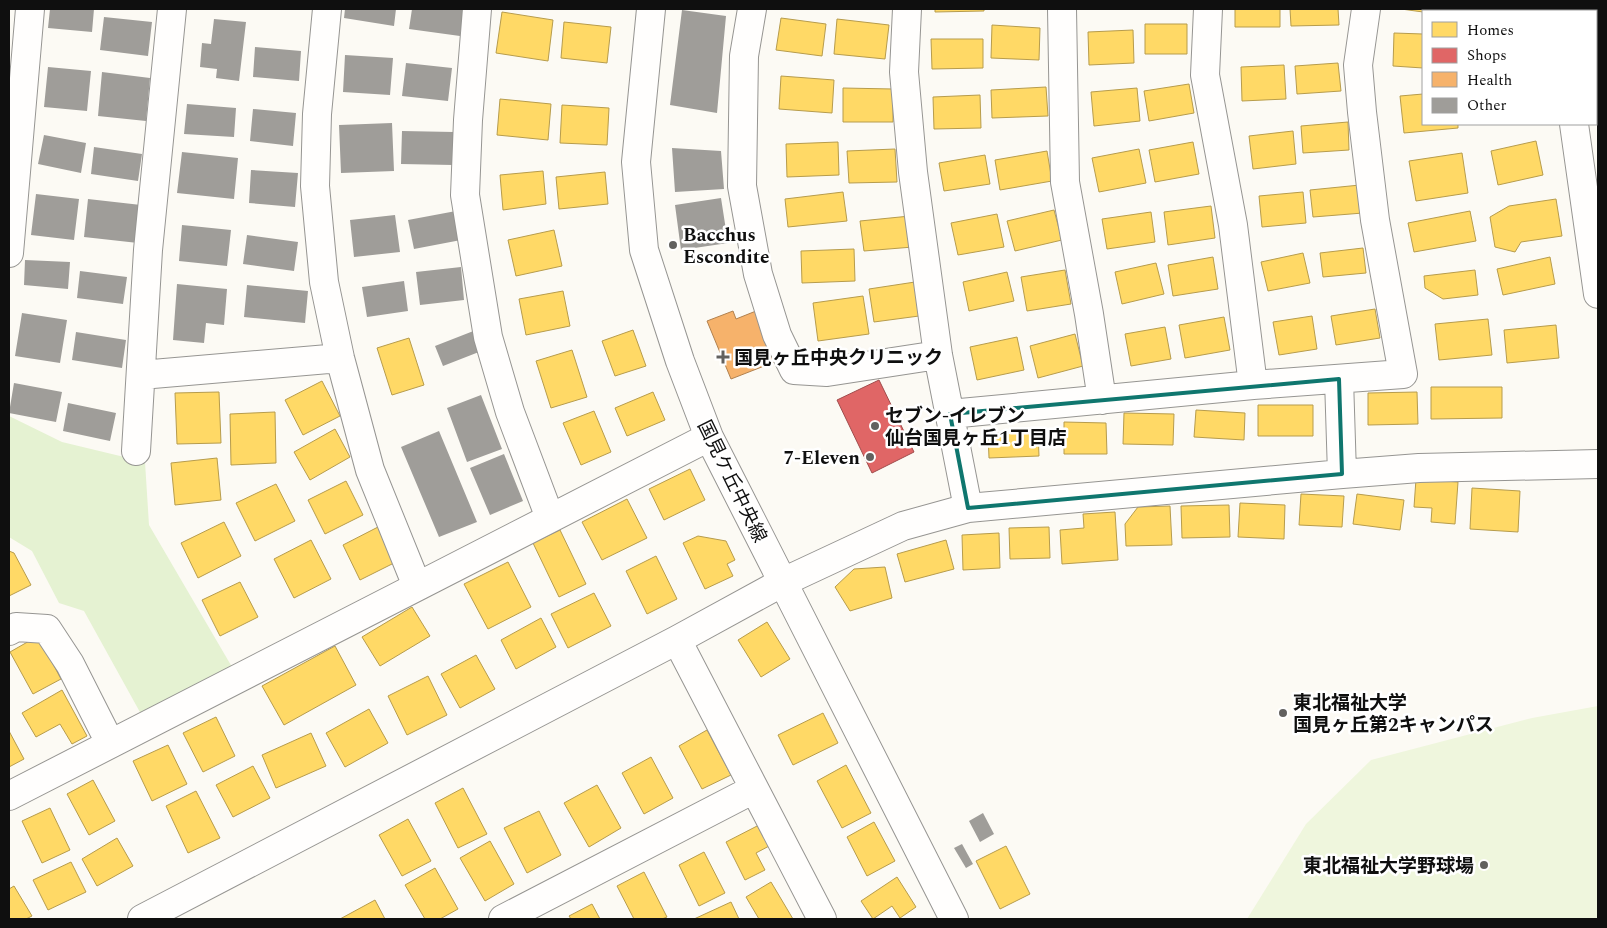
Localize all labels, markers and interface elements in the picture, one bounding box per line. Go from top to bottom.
legend [1422,10,1597,125]
text: Homes [1467,19,1514,42]
text: Shops [1467,44,1507,67]
text: Health [1467,69,1512,92]
text: Other [1467,94,1506,117]
place label: Bacchus Escondite [683,221,770,272]
marker: Bacchus Escondite [667,239,679,251]
place label: 国見ヶ丘中央クリニック [734,344,943,373]
marker: 国見ヶ丘中央クリニック [716,350,730,364]
place label: セブン-イレブン 仙台国見ヶ丘1丁目店 [885,402,1067,453]
street label: 国見ケ丘中央線 [689,416,774,548]
marker: セブン-イレブン 仙台国見ヶ丘1丁目店 [869,420,881,432]
place label: 7-Eleven [783,444,860,473]
marker: 7-Eleven [864,451,876,463]
place label: 東北福祉大学 国見ヶ丘第2キャンパス [1293,689,1494,740]
marker: 東北福祉大学 国見ヶ丘第2キャンパス [1277,707,1289,719]
place label: 東北福祉大学野球場 [1303,852,1474,881]
marker: 東北福祉大学野球場 [1478,859,1490,871]

